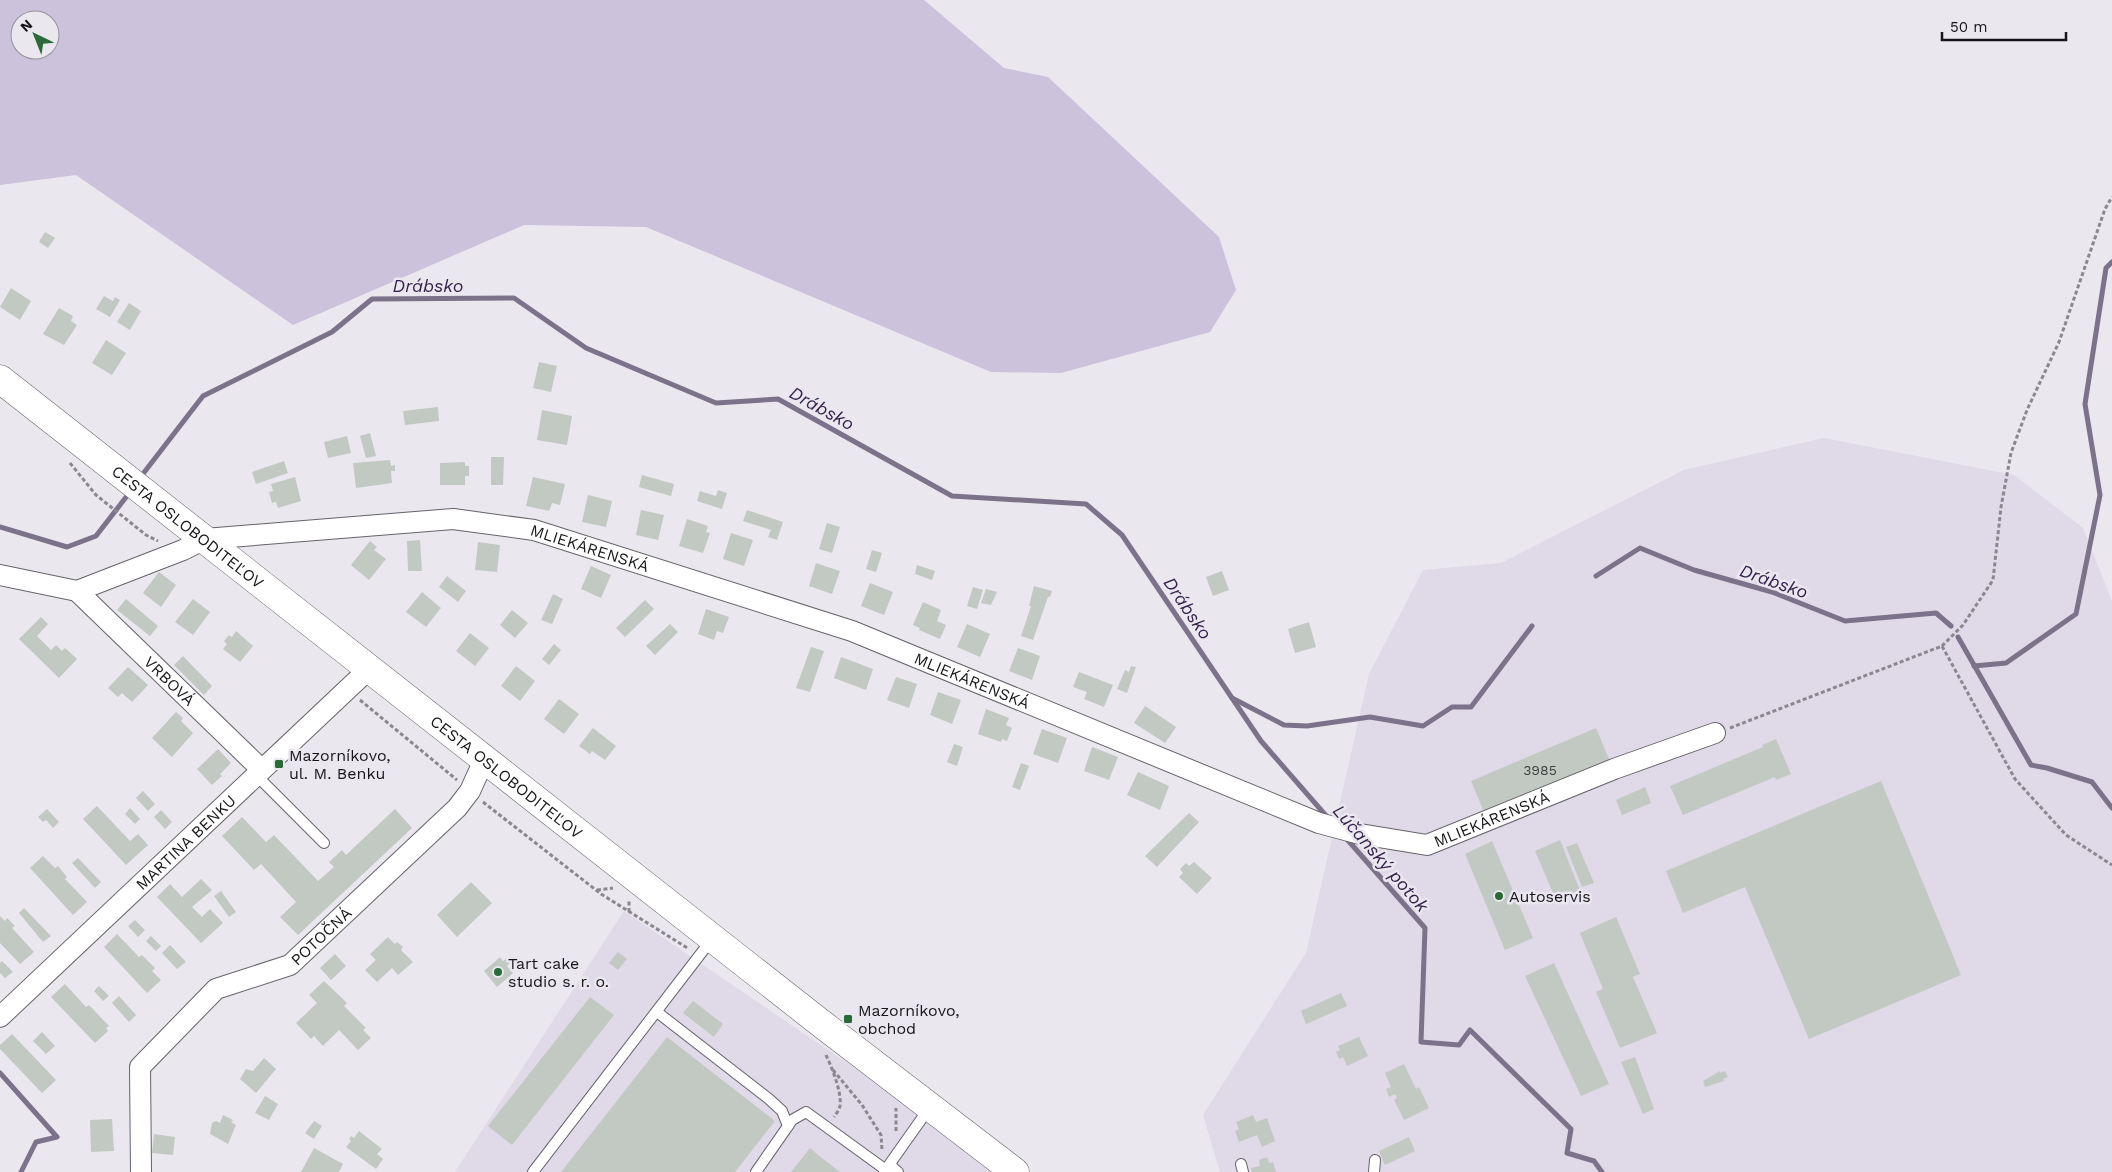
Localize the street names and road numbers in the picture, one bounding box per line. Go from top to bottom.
street label: CESTA OSLOBODITEĽOV [108,461,268,592]
street label: MLIEKÁRENSKÁ [528,520,652,576]
street label: MLIEKÁRENSKÁ [912,648,1033,713]
street label: VRBOVÁ [140,652,199,710]
street label: CESTA OSLOBODITEĽOV [427,711,586,842]
street label: MLIEKÁRENSKÁ [1431,787,1553,851]
street label: MARTINA BENKU [132,790,239,894]
street label: POTOČNÁ [287,903,355,969]

